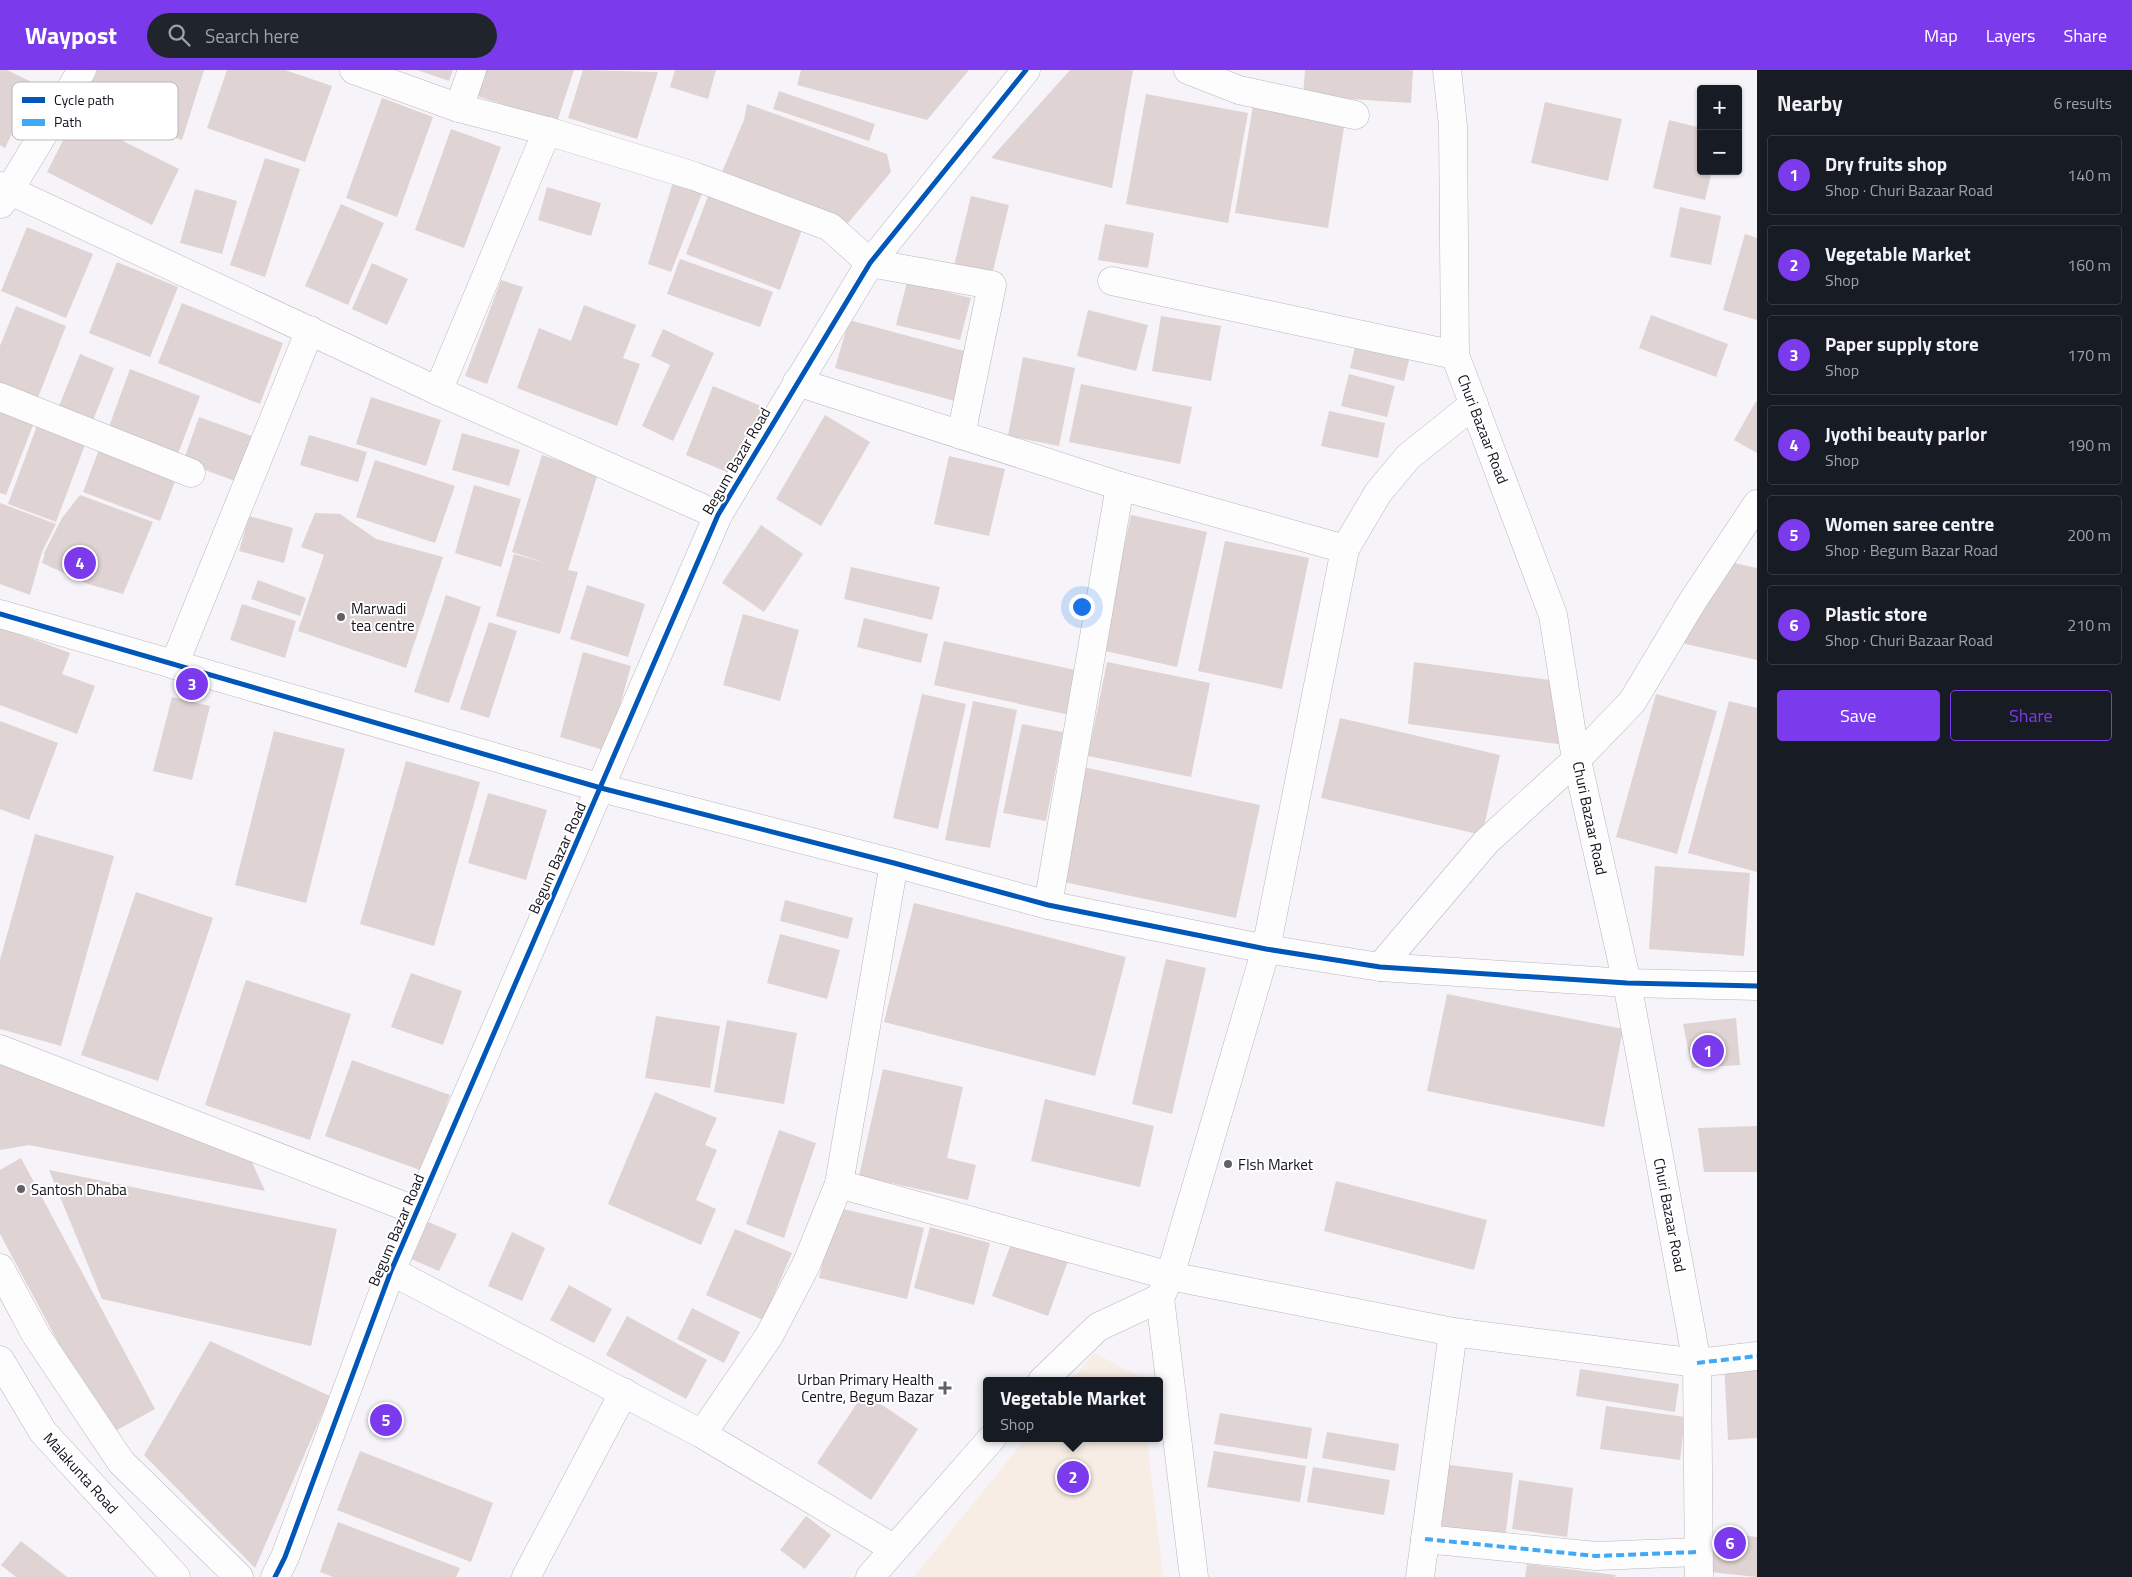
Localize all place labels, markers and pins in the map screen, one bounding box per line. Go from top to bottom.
pin: 4 [64,544,96,582]
place label: Marwadi tea centre [351,597,415,637]
marker: Marwadi tea centre [335,611,347,623]
pin: 3 [176,665,208,703]
pin: 1 [1692,1032,1724,1070]
place label: FIsh Market [1238,1153,1314,1176]
marker: FIsh Market [1222,1158,1234,1170]
place label: Santosh Dhaba [31,1178,127,1201]
marker: Santosh Dhaba [15,1183,27,1195]
place label: Urban Primary Health Centre, Begum Bazar [797,1368,934,1408]
marker: Urban Primary Health Centre, Begum Bazar [938,1381,952,1395]
pin: 5 [370,1401,402,1439]
pin: 2 [1057,1458,1089,1496]
pin: 6 [1714,1524,1746,1562]

